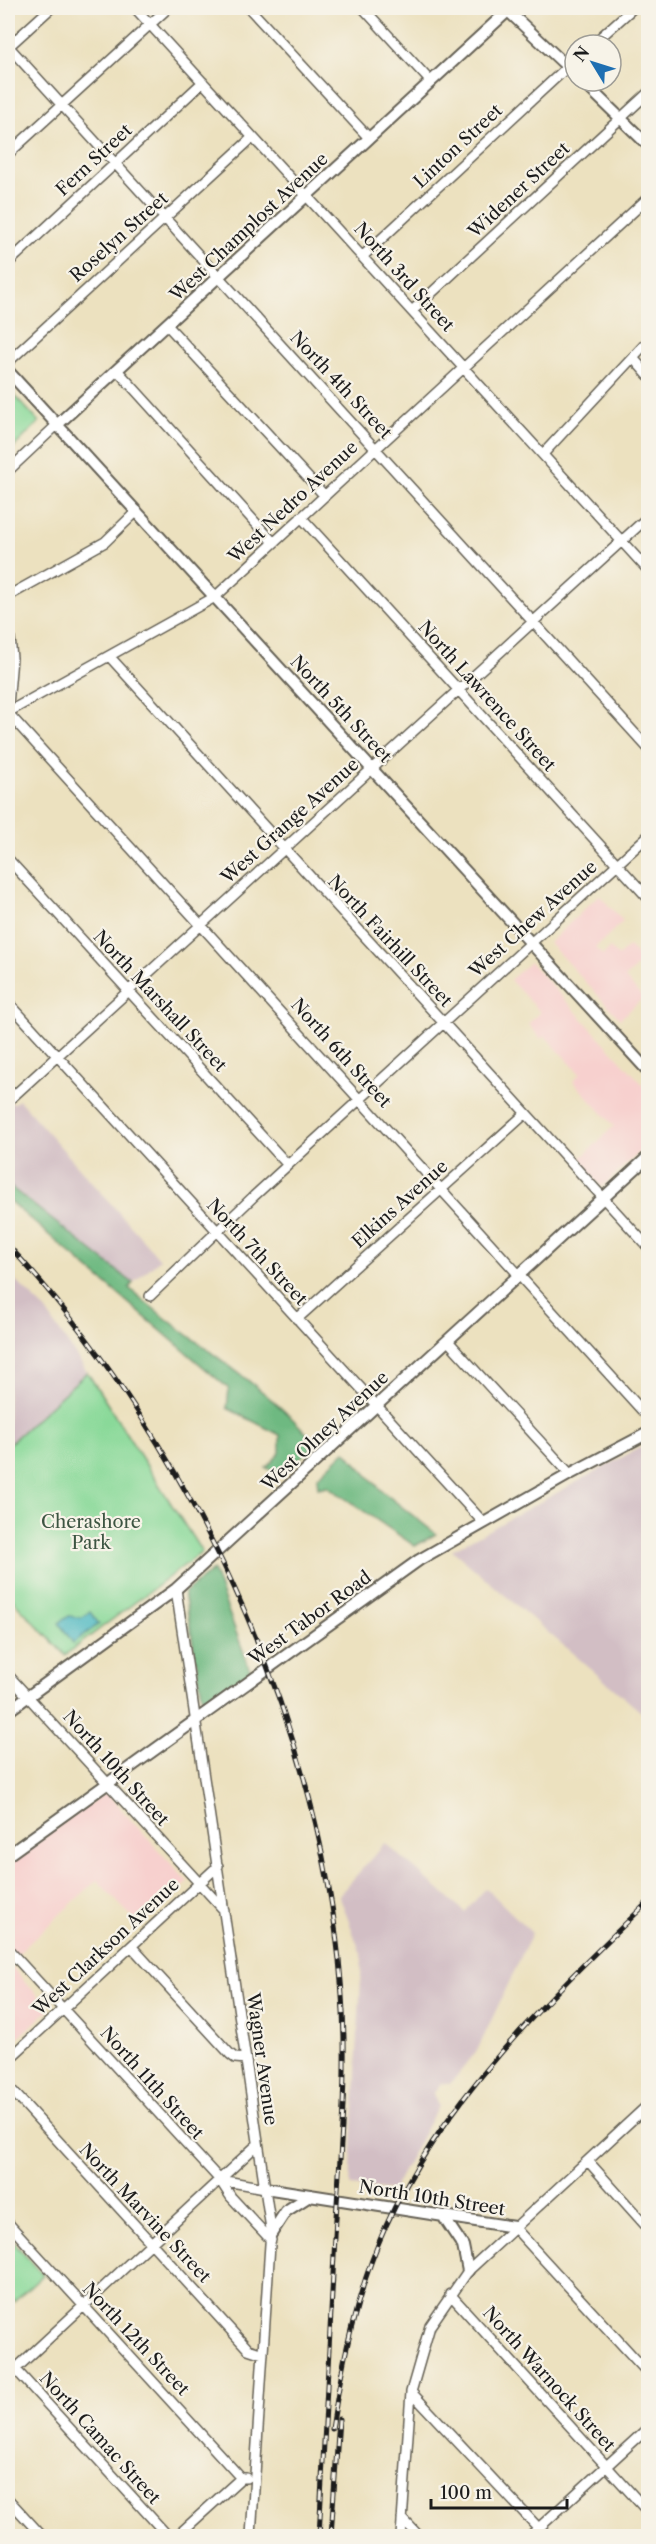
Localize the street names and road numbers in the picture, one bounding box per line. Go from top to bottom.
street label: Linton Street [409,99,507,193]
street label: Fern Street [52,119,137,201]
street label: Widener Street [463,137,575,243]
street label: West Champlost Avenue [165,148,333,307]
street label: Roselyn Street [65,187,173,287]
street label: North 3rd Street [349,218,459,337]
street label: North 4th Street [285,327,397,444]
street label: West Nedro Avenue [223,436,362,568]
street label: North Lawrence Street [414,616,561,776]
street label: North 5th Street [286,651,397,768]
street label: West Grange Avenue [216,753,363,889]
street label: West Chew Avenue [464,856,601,983]
street label: North Fairhill Street [323,870,457,1012]
street label: North Marshall Street [89,926,232,1077]
street label: North 6th Street [286,994,396,1113]
street label: Elkins Avenue [348,1155,452,1253]
street label: North 7th Street [202,1194,312,1310]
street label: West Olney Avenue [256,1366,393,1496]
street label: West Tabor Road [244,1566,376,1671]
street label: North 10th Street [58,1706,174,1831]
street label: West Clarkson Avenue [28,1873,184,2021]
street label: Wagner Avenue [242,1990,282,2127]
street label: North 11th Street [96,2022,209,2144]
street label: North Marvine Street [75,2139,216,2288]
street label: North 10th Street [357,2176,507,2221]
street label: North 12th Street [78,2278,195,2401]
street label: North Warnock Street [478,2302,620,2457]
street label: North Camac Street [35,2367,166,2509]

